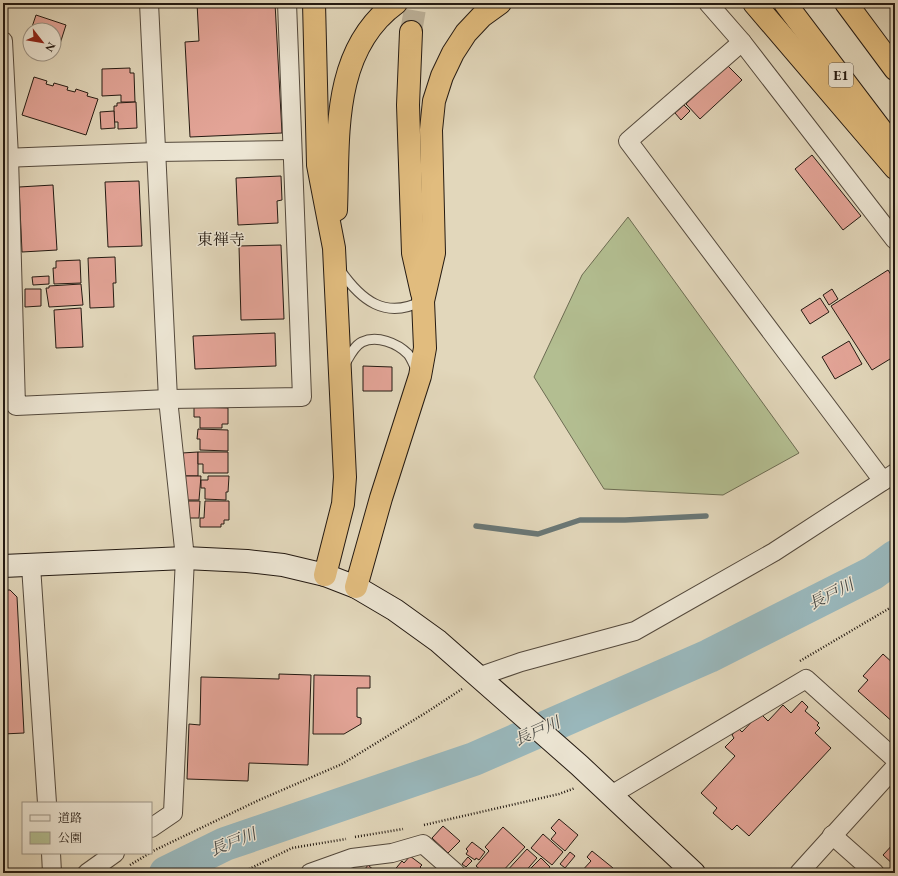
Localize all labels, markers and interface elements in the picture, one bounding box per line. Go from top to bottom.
north arrow [22,22,62,62]
text: N [42,40,59,55]
road number: E1 [829,63,853,87]
district label: 東禅寺 [197,229,245,250]
water label: 長戸川 [805,573,859,614]
water label: 長戸川 [511,711,565,750]
legend [22,802,152,854]
text: 道路 [58,810,82,826]
water label: 長戸川 [207,823,261,861]
text: 公園 [58,830,82,846]

